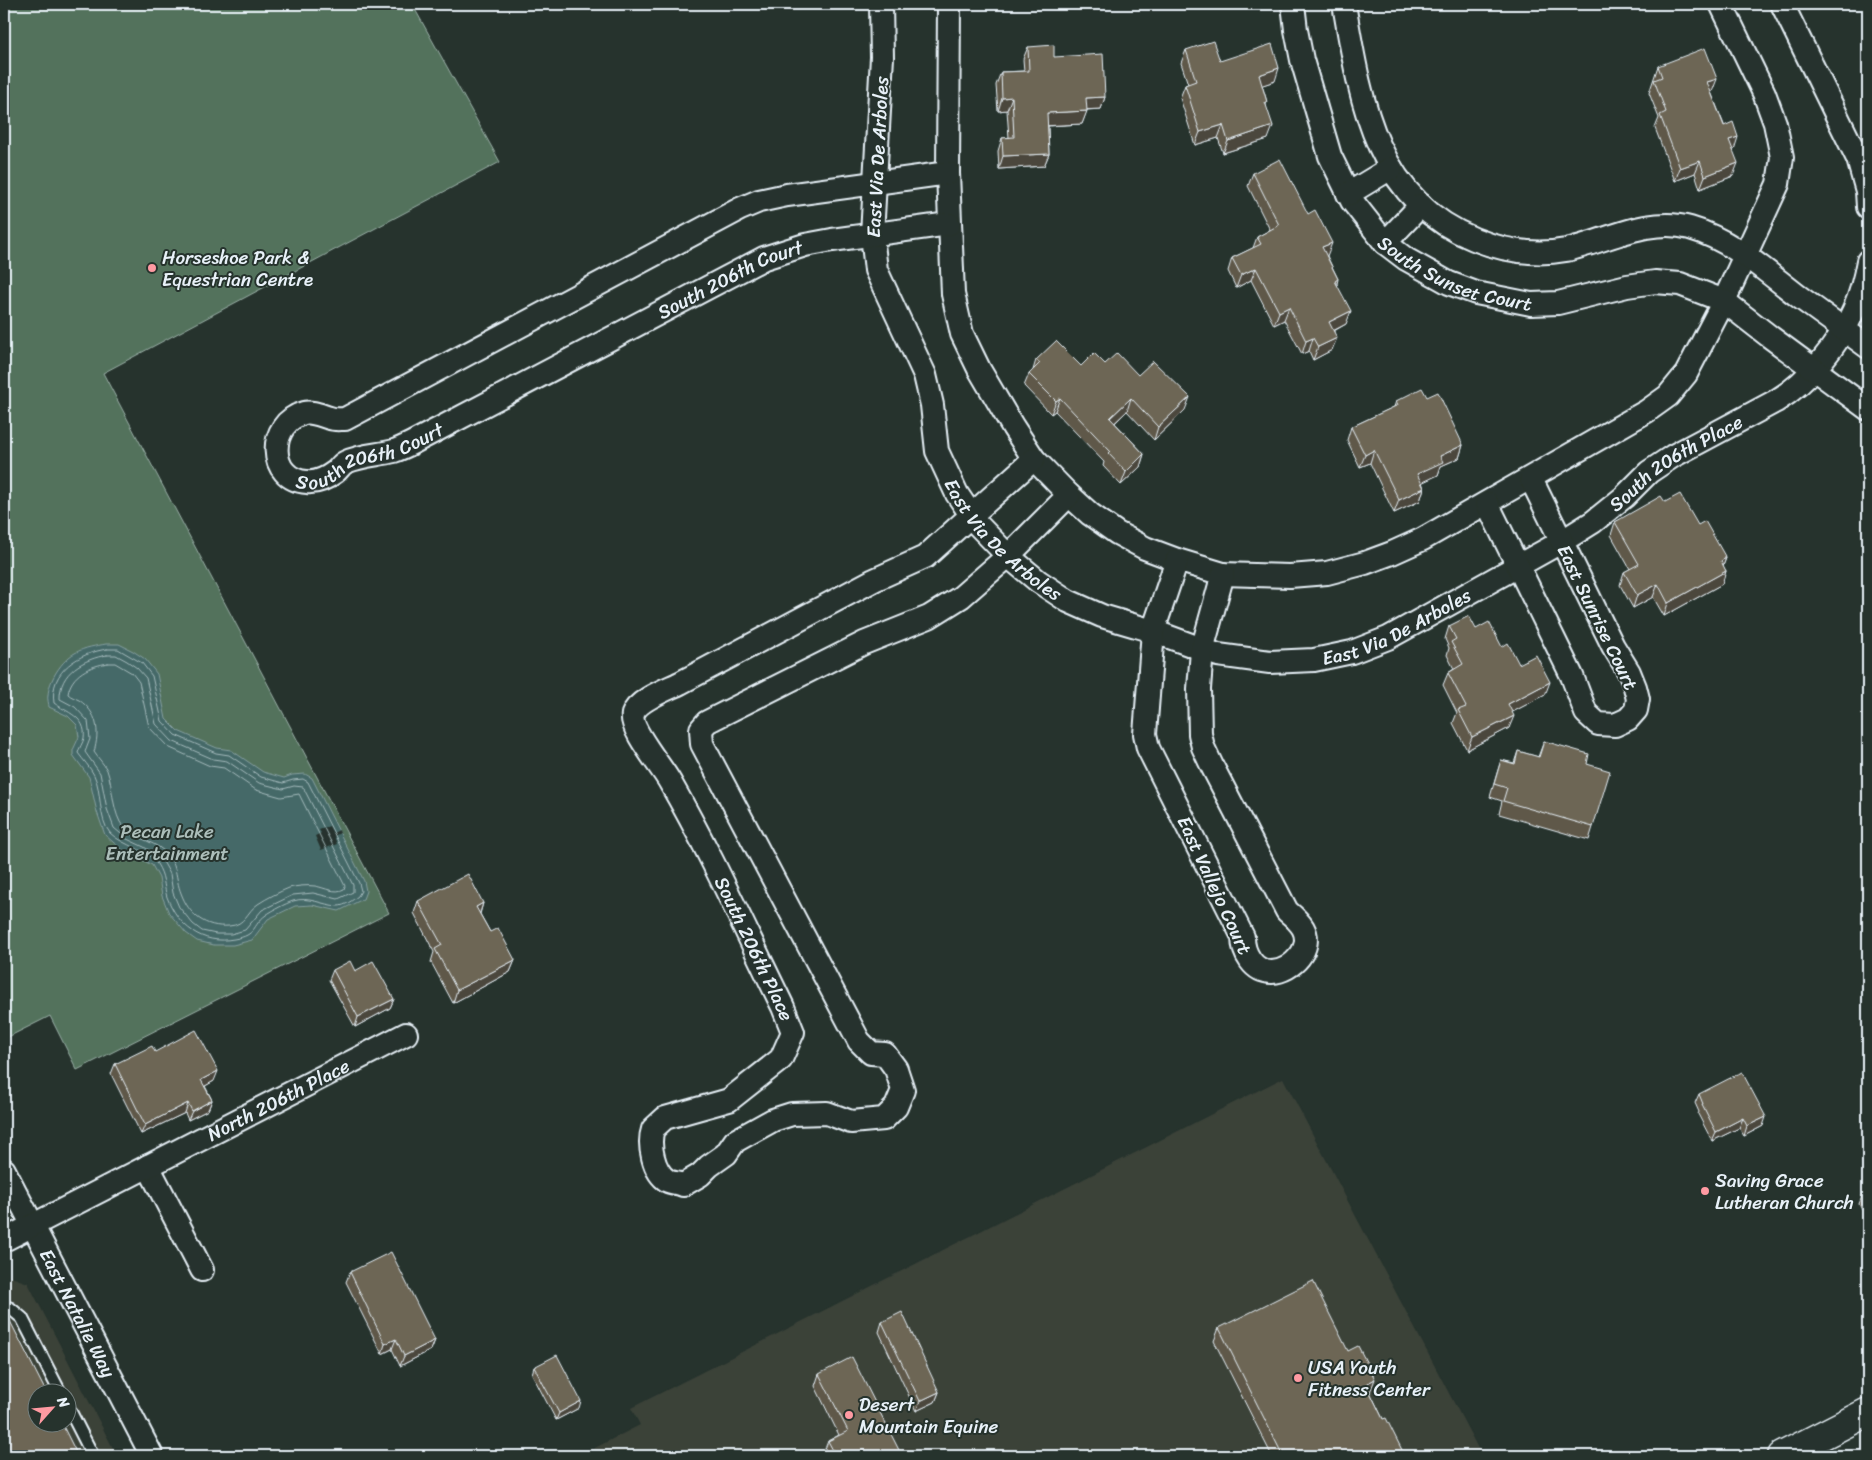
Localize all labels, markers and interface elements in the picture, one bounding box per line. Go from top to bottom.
street label: East Via De Arboles [857,75,898,238]
street label: South Sunset Court [1370,227,1535,321]
street label: South 206th Court [651,230,808,328]
place label: Horseshoe Park & Equestrian Centre [162,241,313,296]
marker: Horseshoe Park & Equestrian Centre [146,262,158,274]
street label: South 206th Place [1601,406,1749,520]
street label: South 206th Court [293,413,451,499]
street label: East Via De Arboles [935,473,1069,610]
street label: East Sunrise Court [1548,539,1647,696]
street label: East Via De Arboles [1319,579,1477,675]
street label: East Vallejo Court [1168,810,1261,960]
park label: Pecan Lake Entertainment [106,815,228,870]
street label: South 206th Place [705,871,803,1026]
street label: North 206th Place [201,1049,356,1150]
place label: Saving Grace Lutheran Church [1715,1164,1854,1219]
marker: Saving Grace Lutheran Church [1699,1185,1711,1197]
street label: East Natalie Way [30,1243,125,1384]
place label: USA Youth Fitness Center [1308,1351,1431,1406]
marker: USA Youth Fitness Center [1292,1372,1304,1384]
north arrow [28,1382,78,1432]
place label: Desert Mountain Equine [859,1388,998,1443]
text: N [49,1391,77,1413]
marker: Desert Mountain Equine [843,1409,855,1421]

